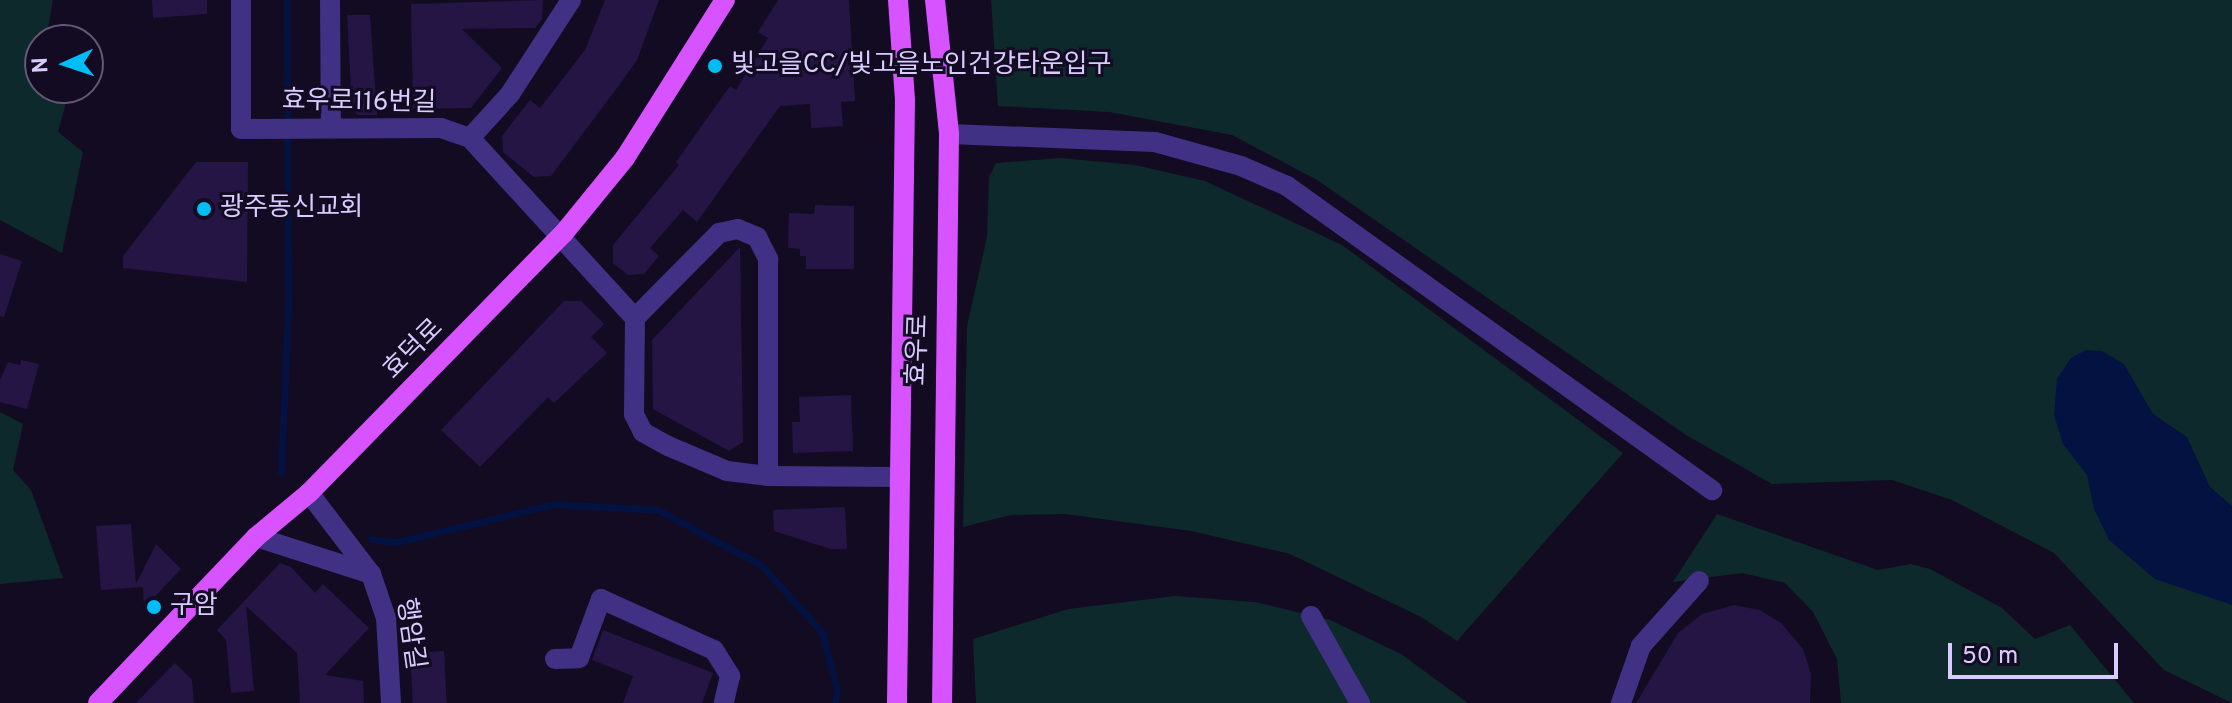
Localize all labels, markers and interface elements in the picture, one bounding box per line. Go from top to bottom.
north arrow [24,24,104,104]
place label: 빛고을CC/빛고을노인건강타운입구 [731,50,1111,82]
text: N [28,57,55,74]
marker: 빛고을CC/빛고을노인건강타운입구 [706,57,724,75]
street label: 효우로116번길 [281,86,437,120]
place label: 광주동신교회 [220,193,364,225]
marker: 광주동신교회 [195,200,213,218]
street label: 효덕로 [378,314,450,386]
street label: 효우로 [902,314,936,386]
place label: 구암 [170,591,218,623]
street label: 행암길 [389,596,429,672]
marker: 구암 [145,598,163,616]
scale bar [1952,627,2122,677]
text: 50 m [1962,642,2018,672]

